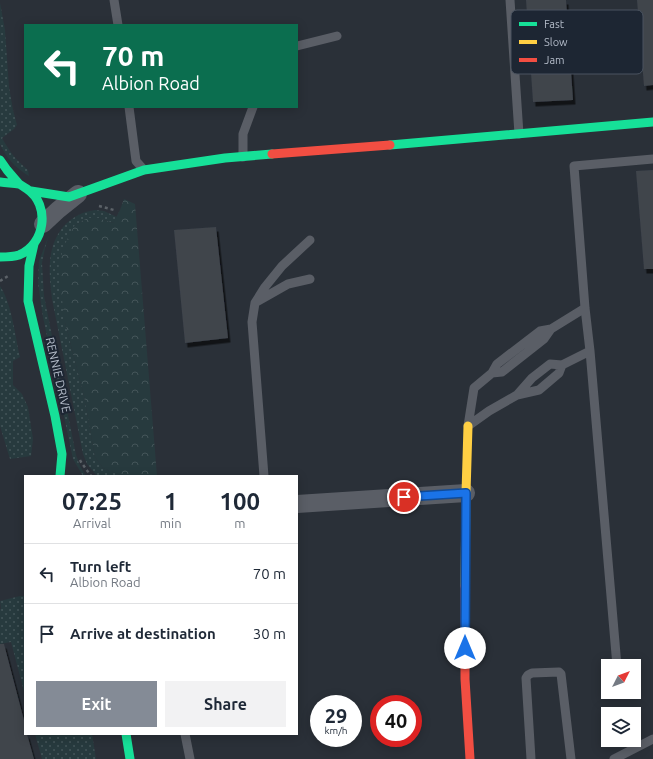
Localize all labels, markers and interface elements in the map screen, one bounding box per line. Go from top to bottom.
legend [511,10,643,74]
text: Fast [544,18,565,30]
text: Slow [544,36,568,48]
icon: left [36,40,88,92]
text: 70 m [102,40,164,71]
text: Jam [544,54,565,66]
text: Albion Road [102,73,200,93]
street label: RENNIE DRIVE [43,336,74,414]
pin [387,480,421,514]
icon: arrive [393,486,415,508]
text: 07:25 [62,488,122,515]
text: 1 [164,488,177,515]
text: 100 [220,488,260,515]
text: Arrival [73,516,111,530]
text: min [160,516,182,530]
text: m [234,516,245,530]
text: Turn left [70,558,131,575]
icon: left [36,563,58,585]
text: 70 m [253,565,286,582]
text: Albion Road [70,575,141,589]
icon: arrive [36,623,58,645]
text: Arrive at destination [70,625,216,642]
text: 30 m [253,625,286,642]
position arrow [444,627,486,669]
north arrow [601,659,641,699]
map controls [601,659,641,747]
button: Exit [36,681,157,727]
button: Share [165,681,286,727]
speed limit sign: 40 [370,695,422,747]
text: 29 [325,704,347,727]
button: layers [601,707,641,747]
text: km/h [324,725,348,736]

